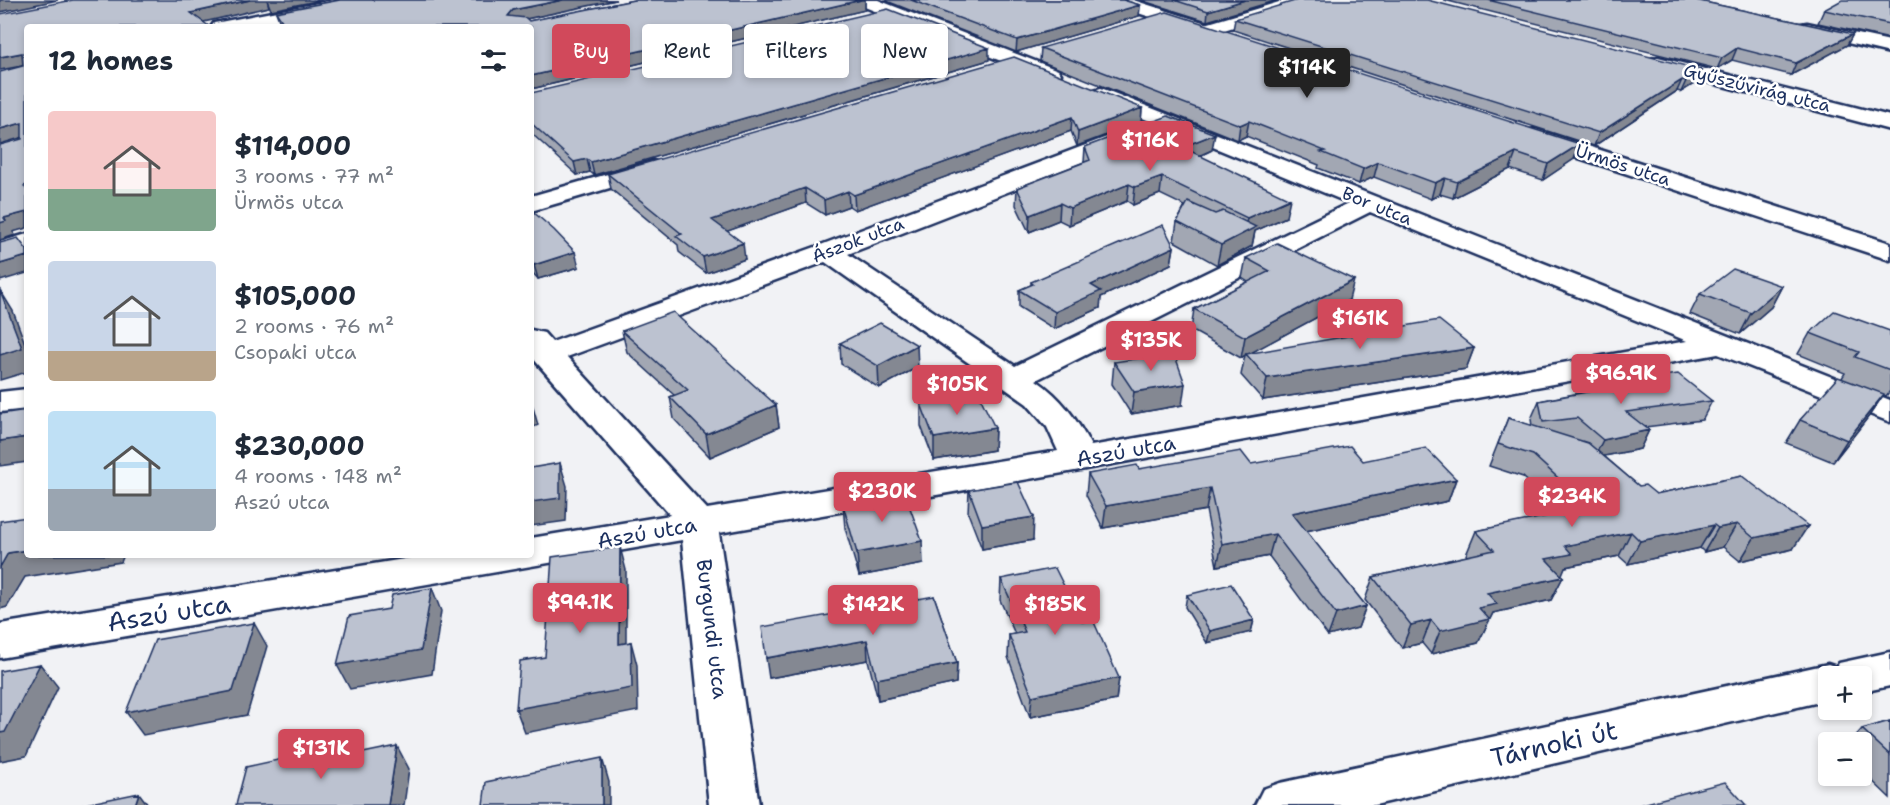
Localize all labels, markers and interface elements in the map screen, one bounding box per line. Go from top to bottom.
chip: Buy [552,24,630,78]
chip: Rent [642,24,732,78]
chip: Filters [744,24,849,78]
chip: New [861,24,948,78]
text: 12 homes [48,43,173,78]
icon: filters [477,44,510,77]
pin: $114K [1265,48,1349,99]
text: $114K [1278,54,1336,80]
street label: Gyűszűvirág utca [1681,58,1833,118]
pin: $116K [1108,121,1192,172]
text: $116K [1121,127,1179,153]
text: $114,000 [234,128,351,163]
icon: home [96,135,168,207]
street label: Ürmös utca [1572,138,1674,192]
text: 3 rooms · 77 m² [234,163,394,189]
street label: Bor utca [1338,181,1416,231]
text: Ürmös utca [234,189,343,215]
street label: Ászok utca [809,211,907,269]
text: $105,000 [234,278,356,313]
icon: home [96,285,168,357]
pin: $161K [1318,299,1402,350]
text: $161K [1332,305,1388,331]
text: 2 rooms · 76 m² [234,313,394,339]
pin: $135K [1109,321,1193,372]
text: $135K [1120,327,1182,353]
text: Csopaki utca [234,339,356,365]
pin: $96.9K [1572,354,1670,405]
text: $96.9K [1585,360,1657,386]
pin: $105K [915,365,999,416]
text: $105K [926,371,988,397]
text: $230,000 [234,428,365,463]
street label: Aszú utca [1074,429,1178,473]
icon: home [96,435,168,507]
text: 4 rooms · 148 m² [234,463,402,489]
pin: $230K [840,472,924,523]
pin: $234K [1530,477,1614,528]
text: $230K [848,478,916,504]
text: $234K [1538,483,1606,509]
text: Aszú utca [234,489,329,515]
street label: Aszú utca [595,511,699,555]
street label: Burgundi utca [690,557,734,701]
pin: $94.1K [531,583,629,634]
pin: $142K [831,585,915,636]
pin: $185K [1013,585,1097,636]
street label: Aszú utca [105,586,233,639]
text: $94.1K [547,589,613,615]
text: $142K [842,591,904,617]
text: $185K [1024,591,1086,617]
map controls [1818,666,1872,786]
button: + [1818,666,1872,720]
street label: Tárnoki út [1487,712,1621,775]
pin: $131K [279,729,363,780]
button: − [1818,732,1872,786]
text: $131K [292,735,350,761]

